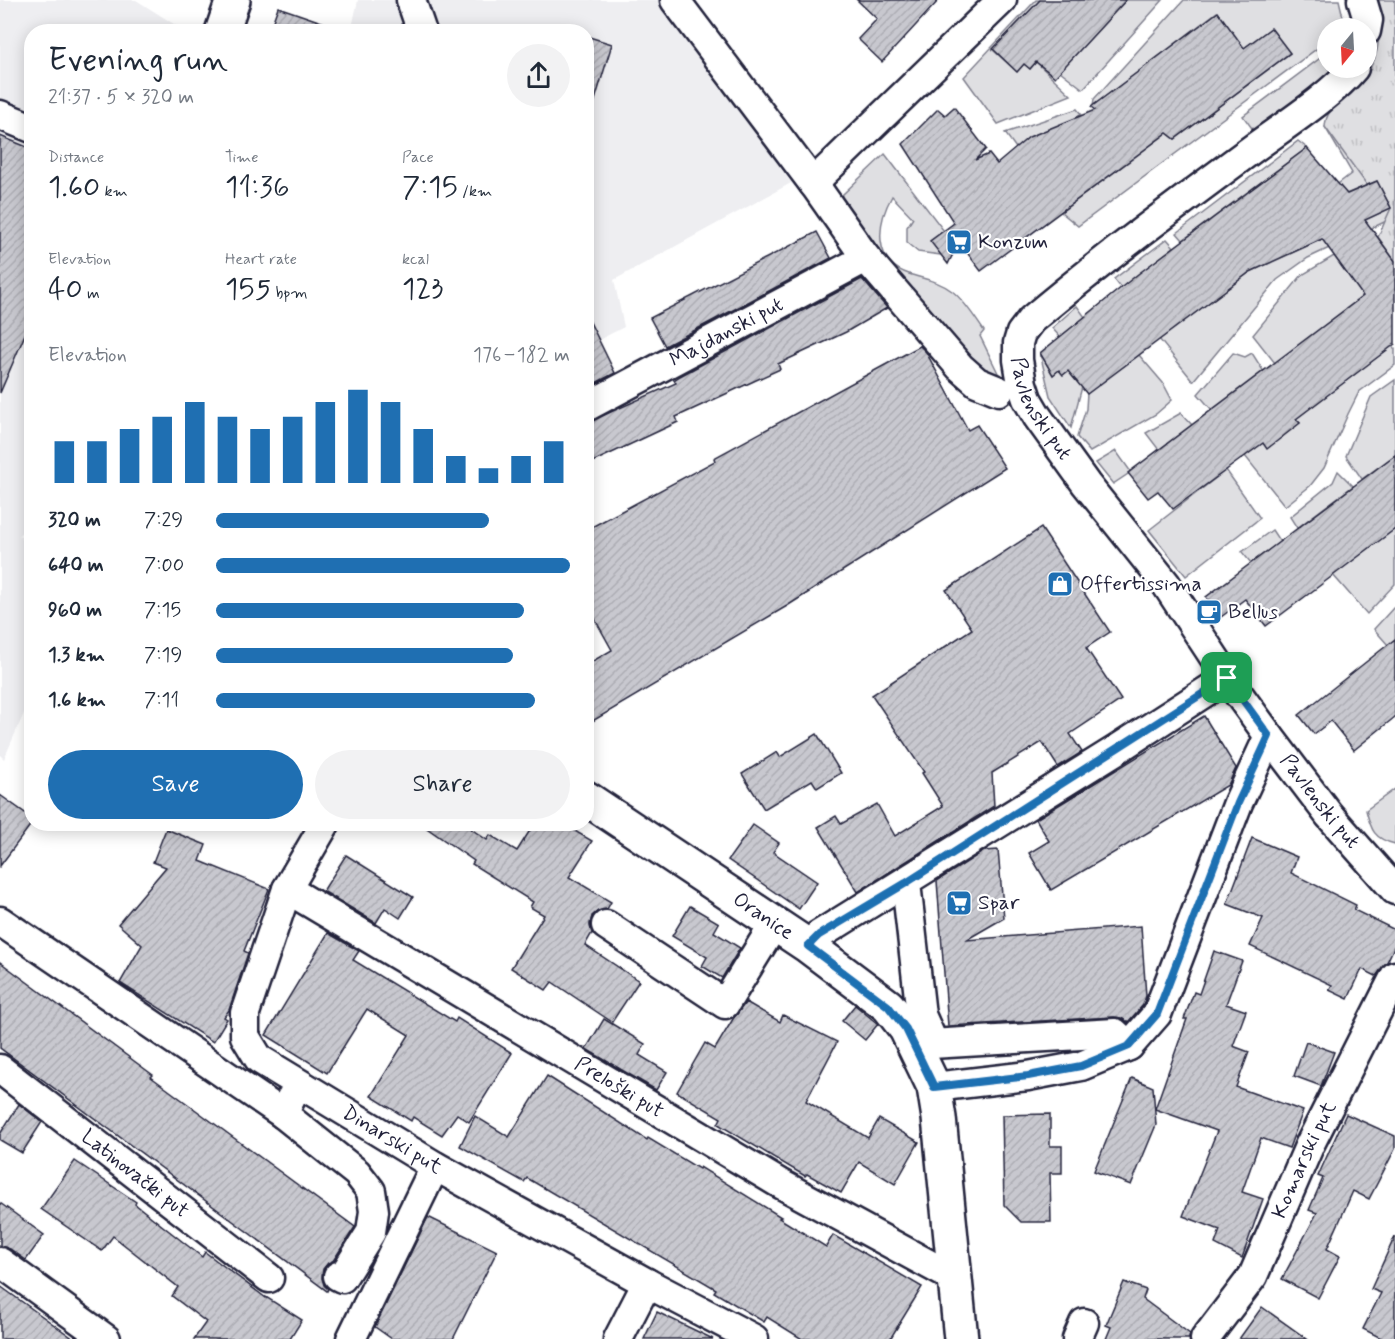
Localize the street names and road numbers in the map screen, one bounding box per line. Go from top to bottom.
street label: Majdanski put [665,290,788,374]
street label: Pavlenski put [1004,355,1078,466]
street label: Pavlenski put [1273,748,1366,855]
street label: Oranice [727,886,799,947]
street label: Preloški put [569,1050,669,1125]
street label: Komarski put [1266,1096,1343,1223]
street label: Dinarski put [337,1099,448,1181]
street label: Latinovački put [75,1123,195,1225]

